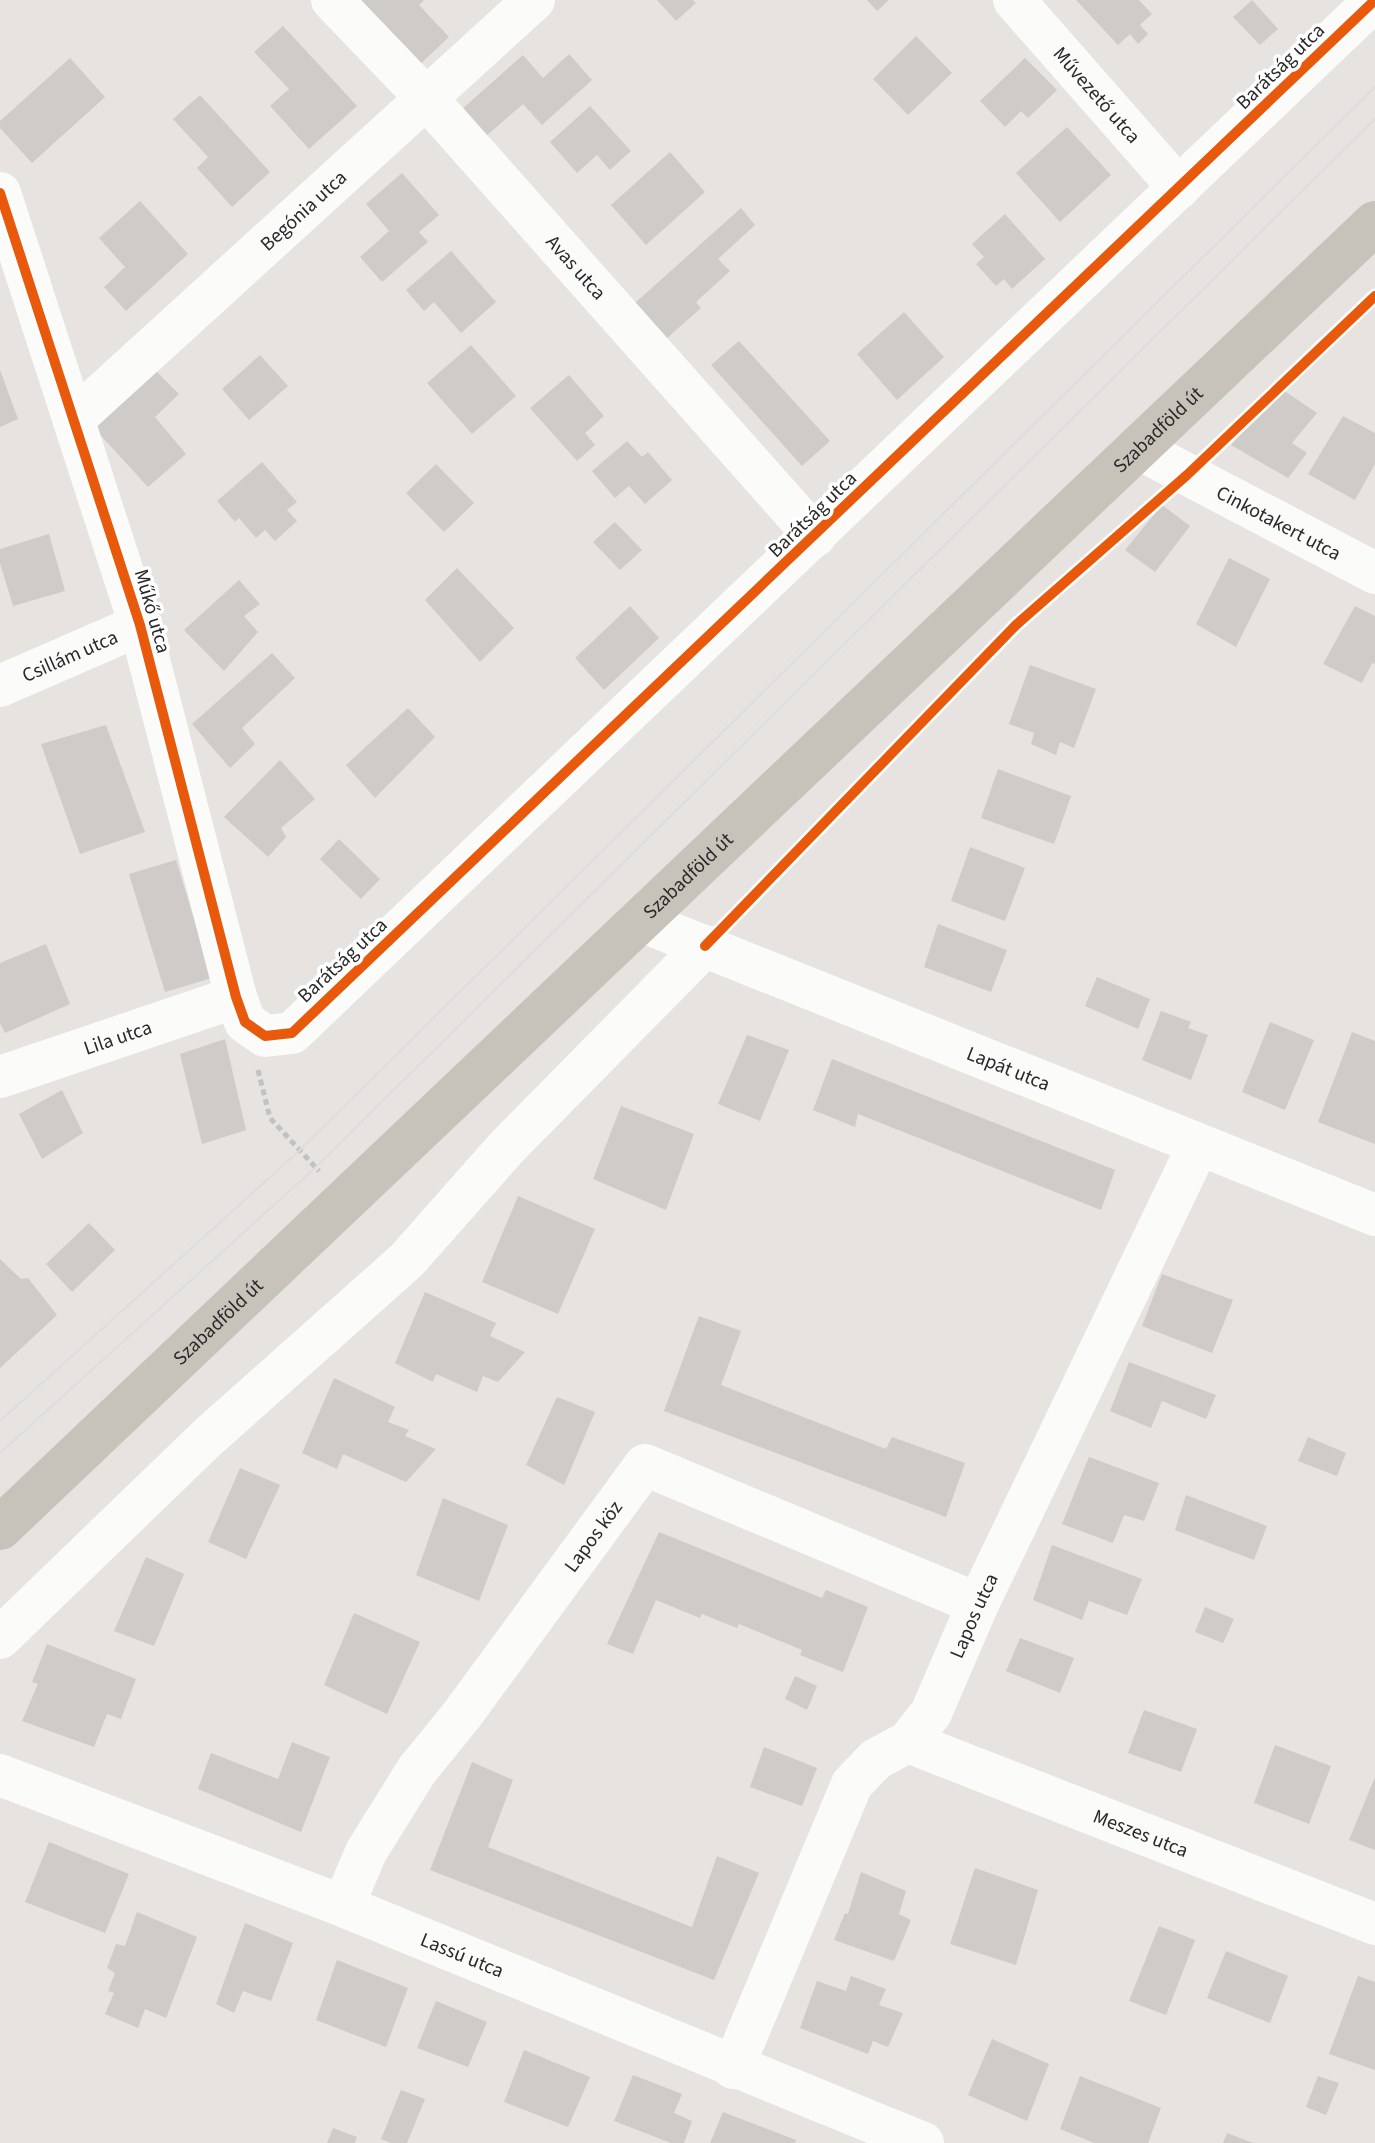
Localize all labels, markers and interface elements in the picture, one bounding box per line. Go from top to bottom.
street label: Barátság utca [1230,17,1331,116]
street label: Művezető utca [1046,41,1147,150]
street label: Begónia utca [254,164,353,258]
street label: Avas utca [539,229,612,306]
street label: Szabadföld út [1107,380,1210,480]
street label: Barátság utca [762,465,863,564]
street label: Cinkotakert utca [1211,479,1346,568]
street label: Műkő utca [127,566,177,657]
street label: Csillám utca [18,623,122,690]
street label: Szabadföld út [637,826,740,926]
street label: Barátság utca [292,912,394,1010]
street label: Lila utca [80,1014,156,1063]
street label: Lapát utca [962,1040,1054,1098]
street label: Szabadföld út [167,1272,270,1372]
street label: Lapos köz [558,1495,629,1578]
street label: Lapos utca [943,1569,1006,1663]
street label: Meszes utca [1089,1803,1192,1865]
street label: Lassú utca [416,1926,508,1985]

